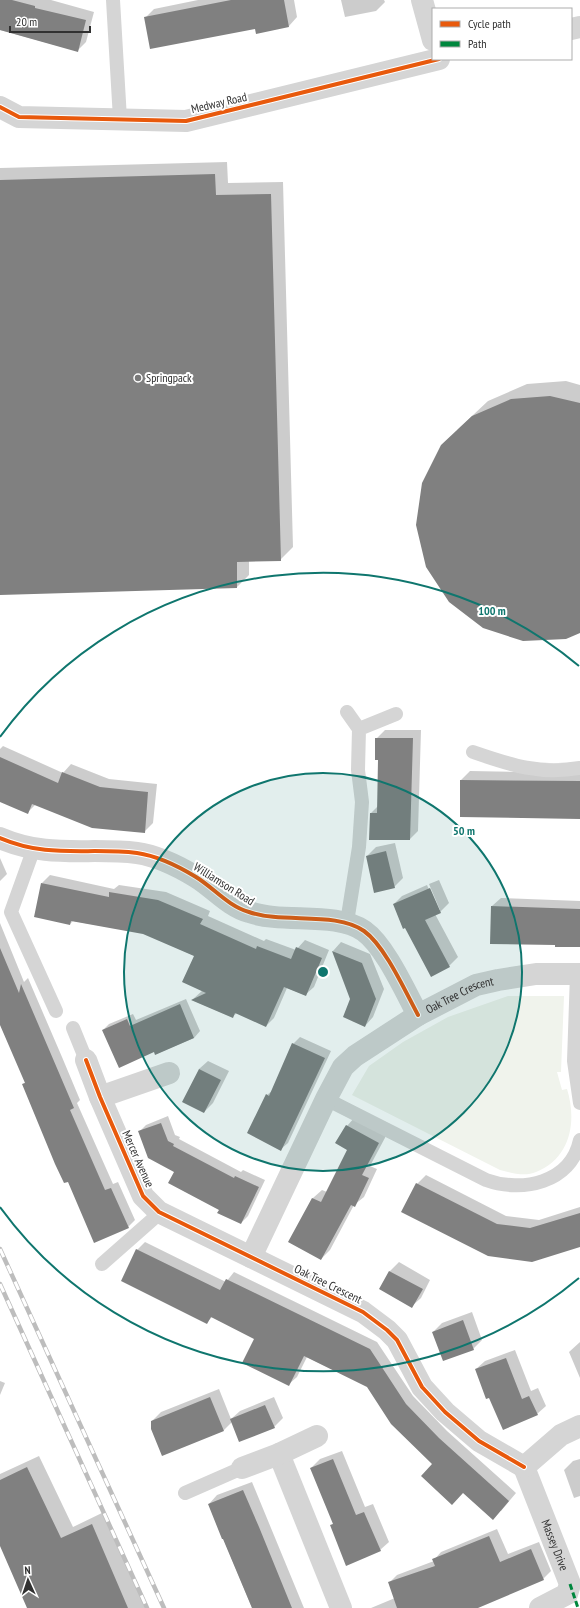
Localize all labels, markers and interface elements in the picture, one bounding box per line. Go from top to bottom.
scale bar [10,8,90,34]
legend [432,8,572,60]
text: 20 m [16,14,37,29]
text: Cycle path [468,16,511,31]
text: Path [468,36,486,51]
street label: Medway Road [189,89,248,116]
place label: Springpack [146,370,192,385]
marker: Springpack [133,373,143,383]
text: 100 m [478,603,506,618]
text: 50 m [453,823,475,838]
street label: Williamson Road [191,859,258,908]
centre of rings [316,965,330,979]
street label: Oak Tree Crescent [423,973,496,1017]
street label: Mercer Avenue [119,1128,158,1190]
street label: Oak Tree Crescent [292,1261,365,1307]
street label: Massey Drive [538,1517,572,1573]
north arrow [8,1560,48,1600]
text: N [24,1563,31,1577]

